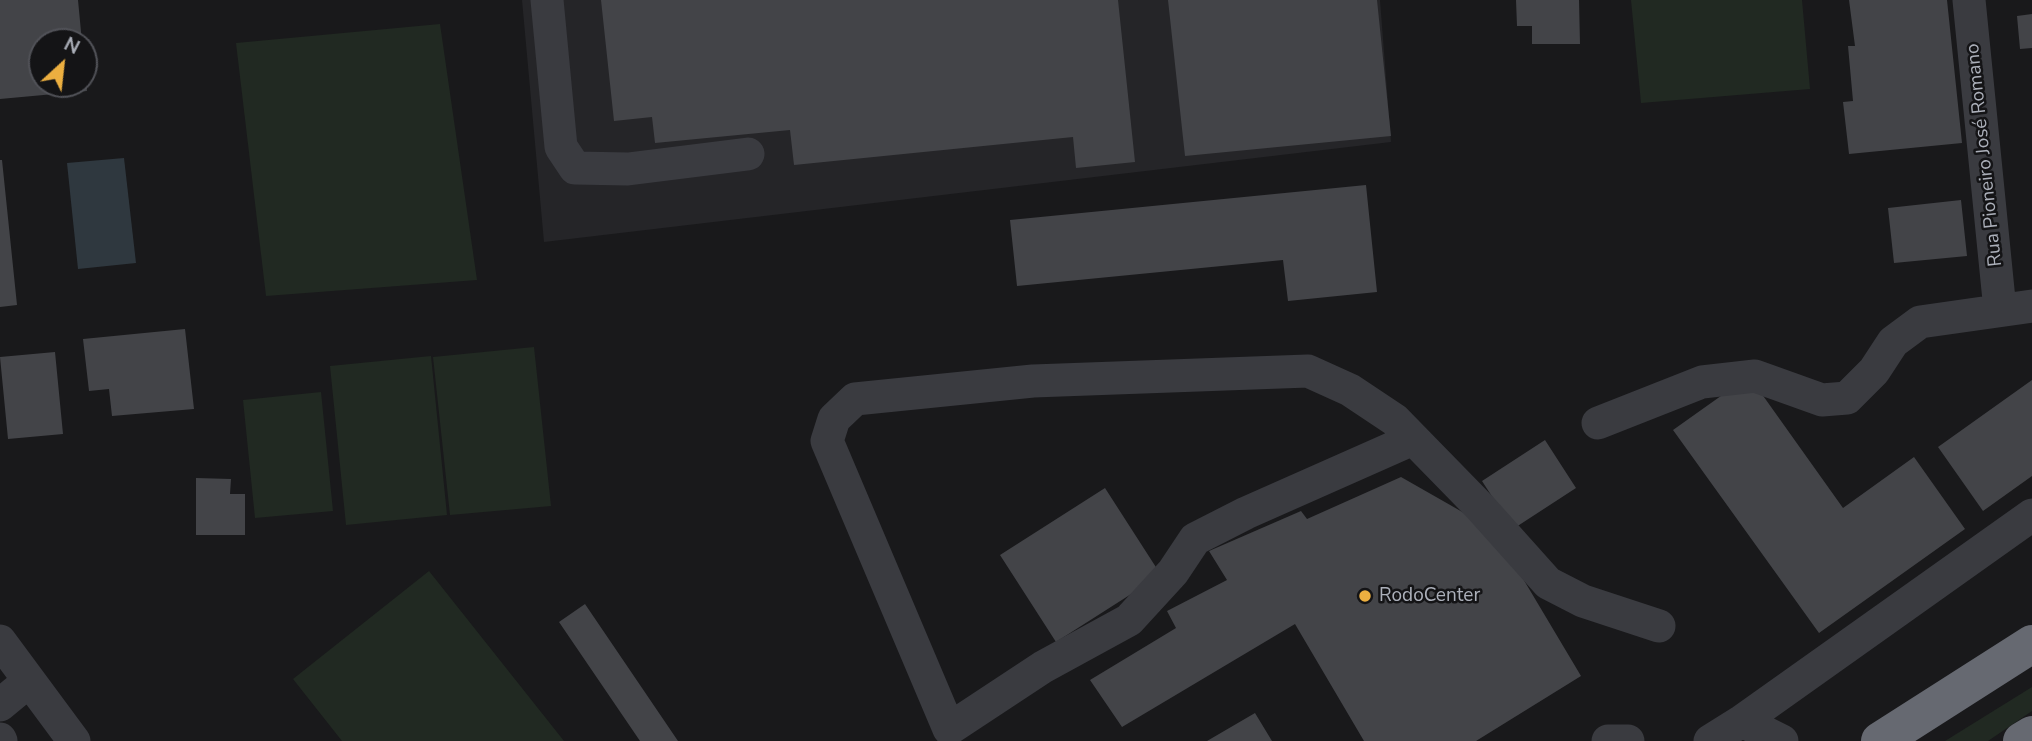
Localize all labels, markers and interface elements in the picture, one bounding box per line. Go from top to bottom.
north arrow [28,28,98,98]
text: N [59,31,84,61]
street label: Rua Pioneiro José Romano [1962,42,2008,268]
place label: RodoCenter [1379,585,1480,607]
marker: RodoCenter [1357,588,1373,604]

